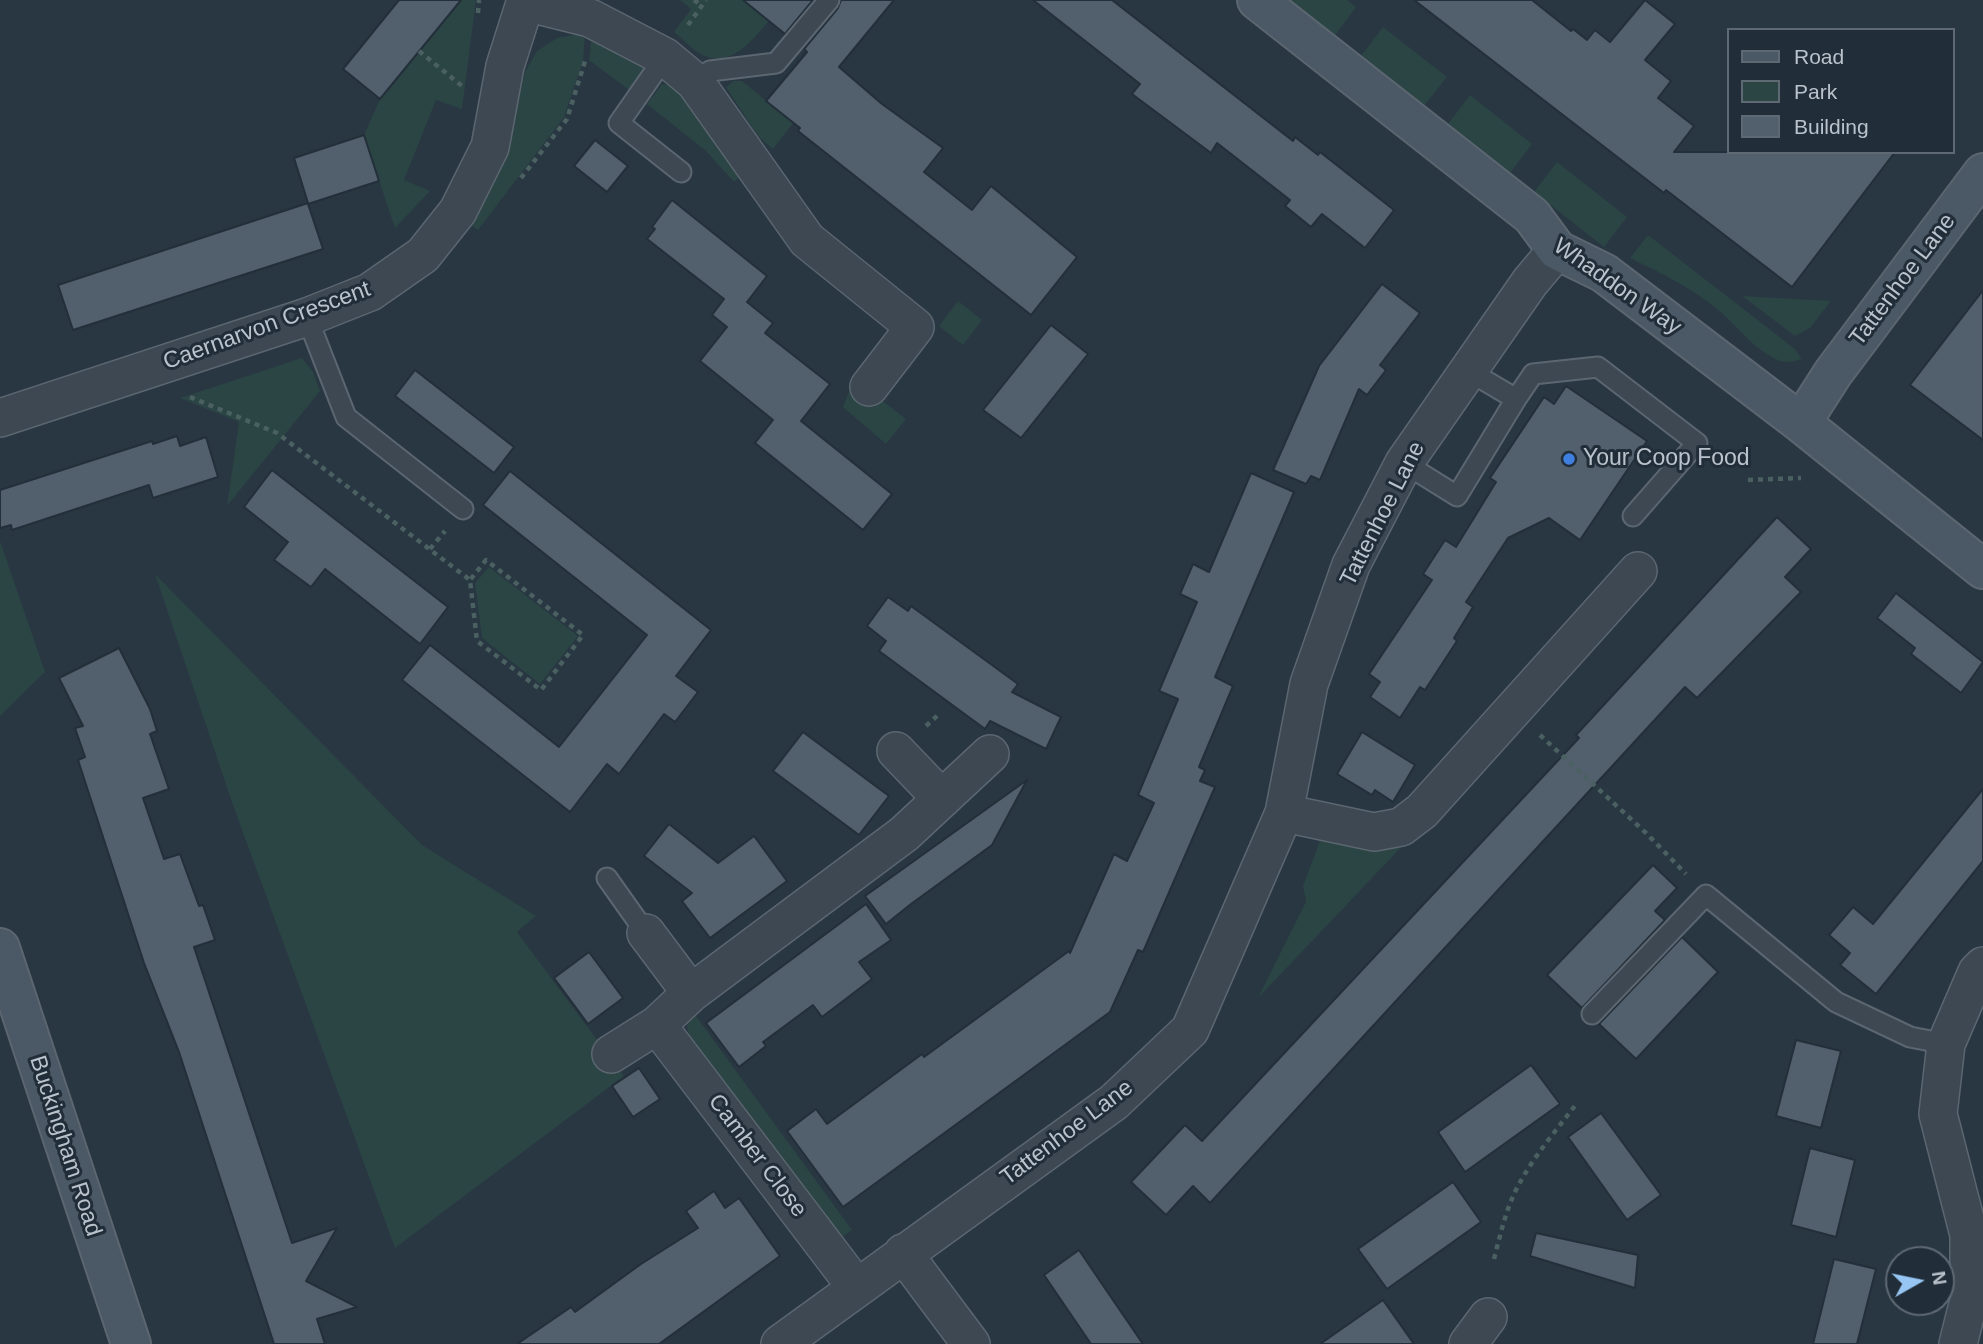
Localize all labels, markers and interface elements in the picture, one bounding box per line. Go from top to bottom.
legend [1728,28,1955,154]
text: Road [1794,45,1844,68]
text: Park [1794,80,1837,103]
text: Building [1794,115,1869,138]
street label: Tattenhoe Lane [1844,208,1962,352]
street label: Whaddon Way [1548,233,1686,341]
street label: Caernarvon Crescent [160,276,374,376]
street label: Tattenhoe Lane [1335,437,1431,591]
place label: Your Coop Food [1583,445,1750,473]
marker: Your Coop Food [1561,451,1577,467]
street label: Buckingham Road [23,1052,107,1240]
street label: Tattenhoe Lane [995,1074,1139,1192]
street label: Camber Close [702,1089,812,1223]
north arrow [1885,1246,1955,1316]
text: N [1928,1270,1951,1286]

